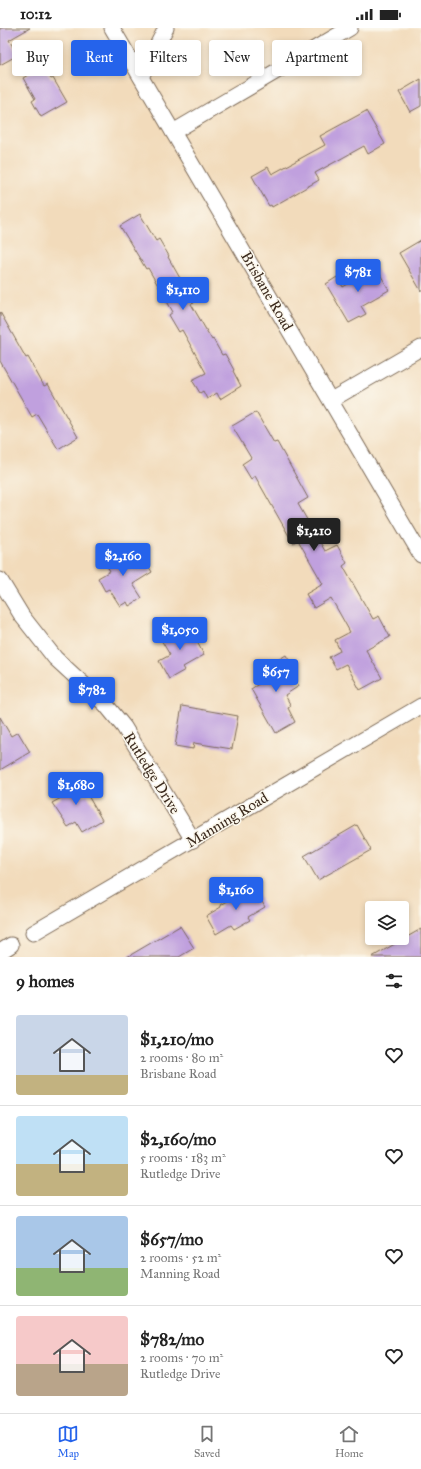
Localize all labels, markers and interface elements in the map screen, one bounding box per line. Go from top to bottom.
text: 10:12 [20,5,52,23]
chip: Buy [12,40,63,76]
chip: Rent [71,40,127,76]
chip: Filters [135,40,201,76]
chip: New [209,40,264,76]
chip: Apartment [272,40,362,76]
street label: Brisbane Road [237,248,297,334]
pin: $781 [334,259,382,293]
text: $781 [345,264,371,280]
pin: $1,110 [150,277,216,311]
text: $1,110 [166,282,200,298]
pin: $1,210 [281,518,347,552]
text: $1,210 [296,523,332,539]
pin: $2,160 [90,543,156,577]
text: $2,160 [104,548,142,564]
pin: $1,050 [147,617,213,651]
text: $1,050 [161,622,199,638]
pin: $657 [252,659,300,693]
text: $657 [262,664,290,680]
pin: $782 [68,677,116,711]
text: $782 [78,682,106,698]
street label: Rutledge Drive [120,729,184,817]
pin: $1,680 [43,772,109,806]
text: $1,680 [57,777,95,793]
street label: Manning Road [183,788,272,852]
pin: $1,160 [203,877,269,911]
text: $1,160 [218,882,254,898]
map controls [365,901,409,945]
button: layers [365,901,409,945]
icon: filters [383,970,405,992]
text: 9 homes [16,971,74,992]
text: $1,210/mo [140,1029,214,1050]
icon: home [48,1031,96,1079]
icon: heart [383,1044,405,1066]
text: 2 rooms · 80 m² [140,1050,223,1066]
text: Brisbane Road [140,1066,216,1082]
text: $2,160/mo [140,1129,216,1150]
icon: home [48,1132,96,1180]
icon: heart [383,1145,405,1167]
text: 5 rooms · 183 m² [140,1150,226,1166]
text: Rutledge Drive [140,1166,220,1182]
text: $657/mo [140,1229,203,1250]
icon: home [48,1232,96,1280]
icon: heart [383,1245,405,1267]
text: 2 rooms · 52 m² [140,1250,221,1266]
text: Manning Road [140,1266,220,1282]
text: $782/mo [140,1329,204,1350]
icon: home [48,1332,96,1380]
icon: heart [383,1345,405,1367]
text: 2 rooms · 70 m² [140,1350,223,1366]
text: Rutledge Drive [140,1366,220,1382]
tab: Map [57,1423,79,1460]
tab: Saved [194,1423,220,1460]
tab: Home [335,1423,364,1460]

